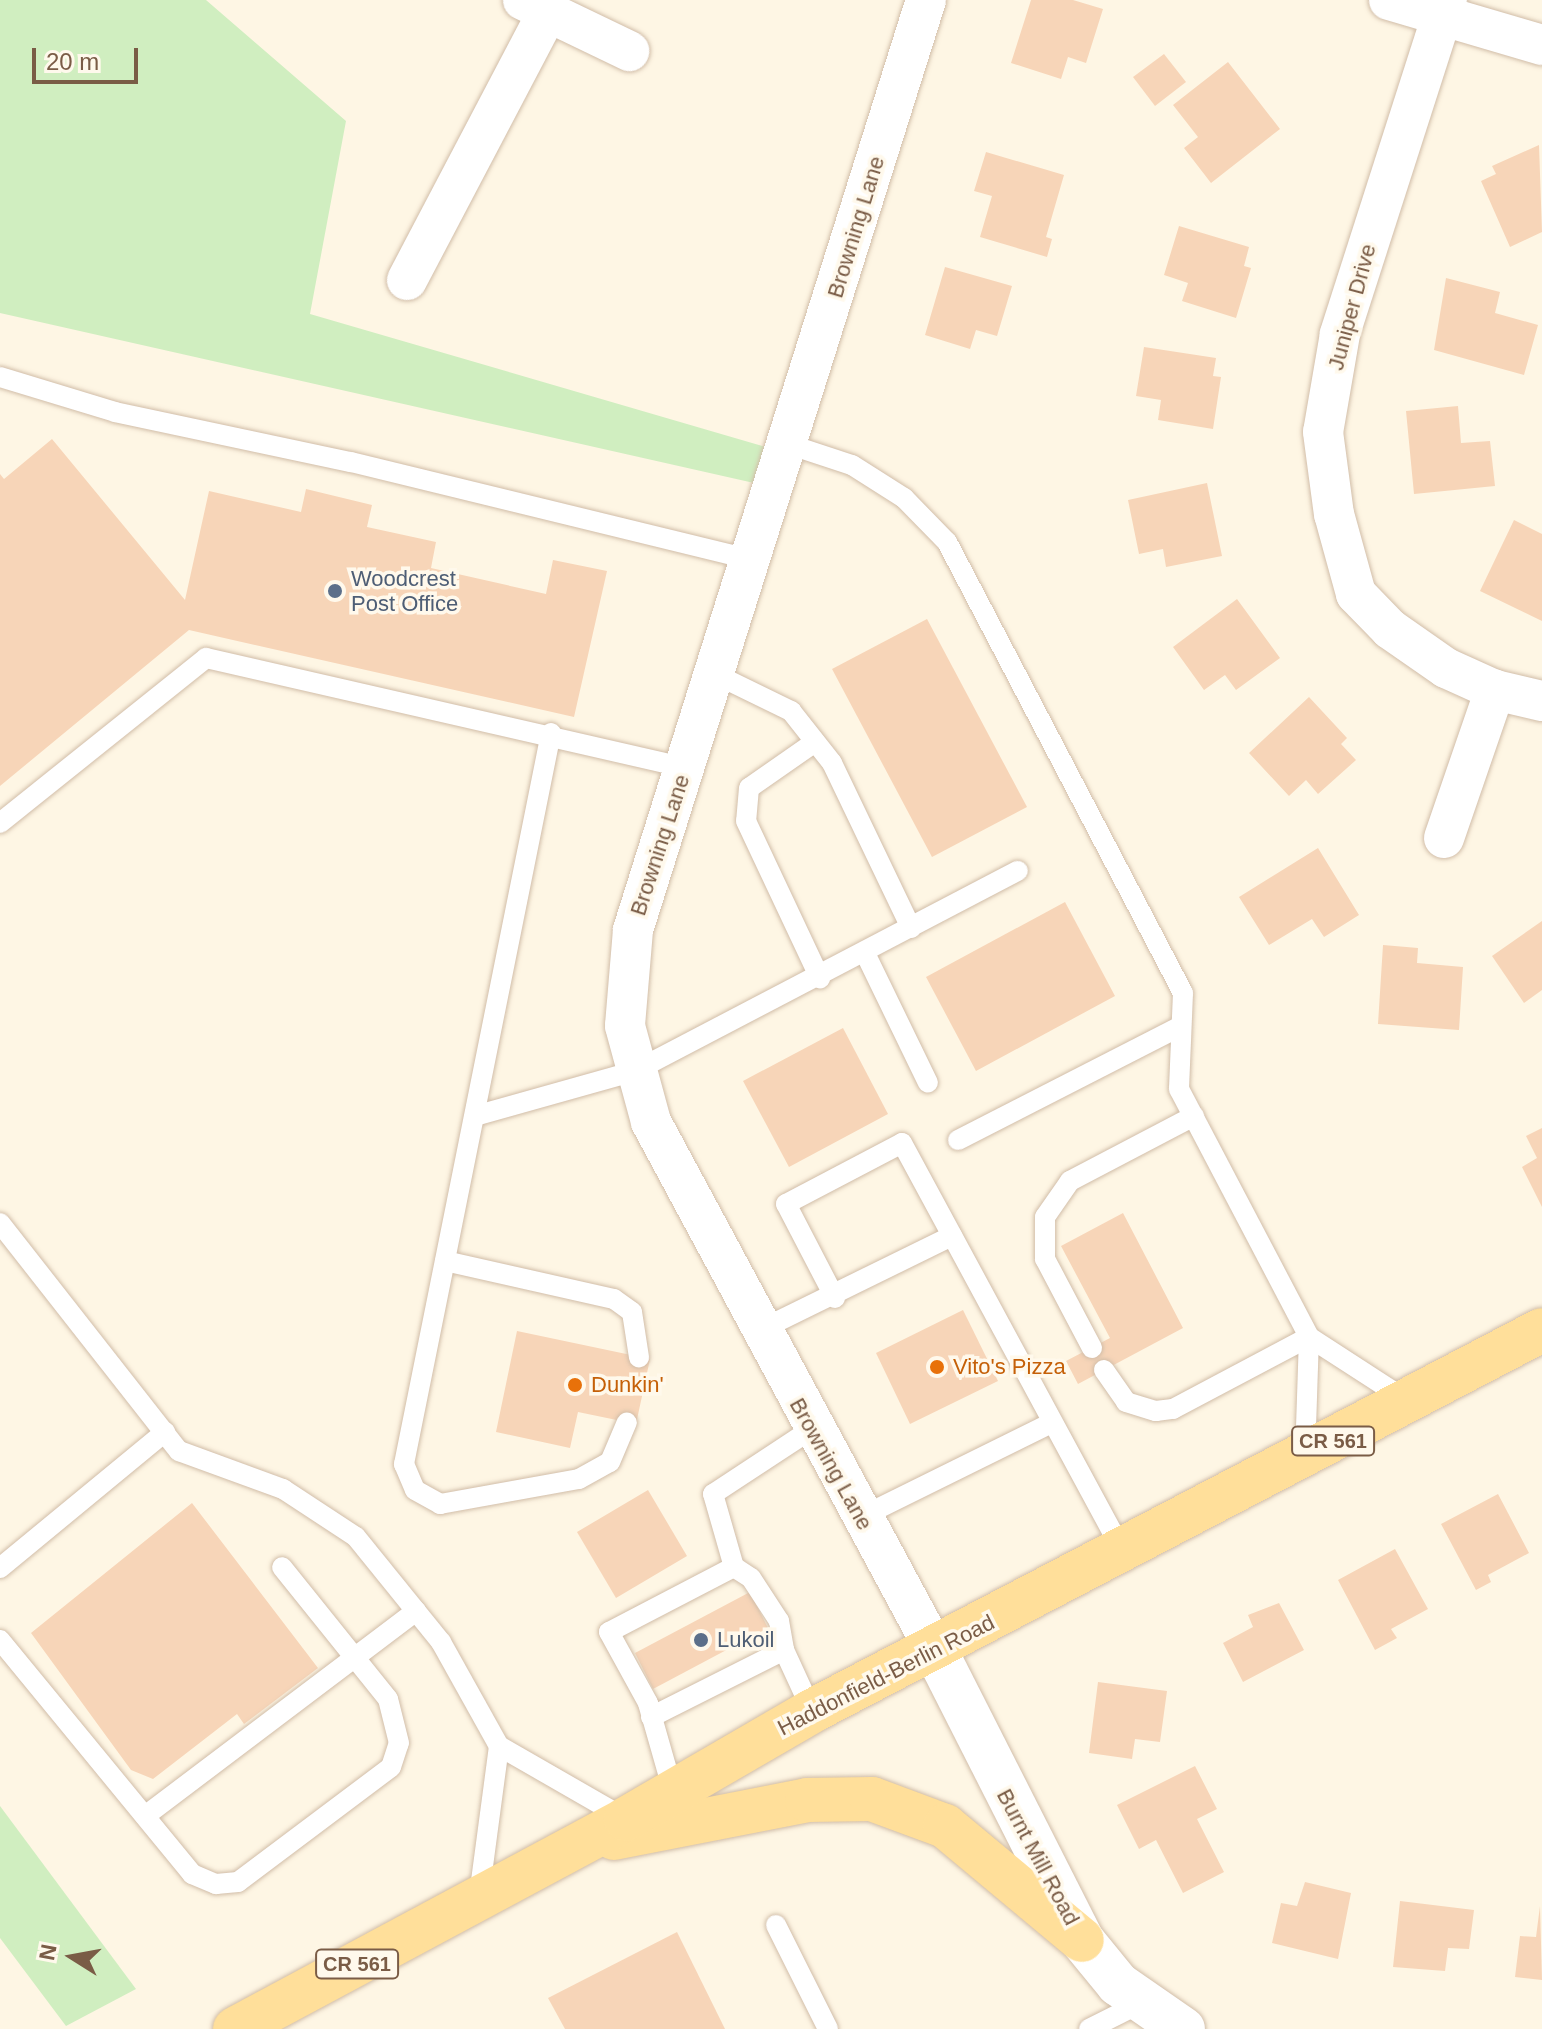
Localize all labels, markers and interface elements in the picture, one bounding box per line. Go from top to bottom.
scale bar [36,32,142,82]
text: 20 m [46,48,99,75]
street label: Browning Lane [822,153,890,301]
street label: Juniper Drive [1322,241,1382,373]
place label: Woodcrest Post Office [351,565,458,616]
marker: Woodcrest Post Office [326,582,344,600]
street label: Browning Lane [625,771,695,919]
place label: Vito's Pizza [953,1354,1066,1380]
marker: Vito's Pizza [928,1358,946,1376]
place label: Dunkin' [591,1372,664,1398]
marker: Dunkin' [566,1376,584,1394]
street label: Browning Lane [784,1393,878,1535]
road number: CR 561 [1291,1425,1375,1457]
street label: Haddonfield-Berlin Road [773,1609,999,1741]
place label: Lukoil [717,1627,774,1653]
marker: Lukoil [692,1631,710,1649]
street label: Burnt Mill Road [991,1784,1085,1930]
north arrow [32,1917,112,1997]
text: N [34,1942,62,1963]
road number: CR 561 [315,1948,399,1980]

